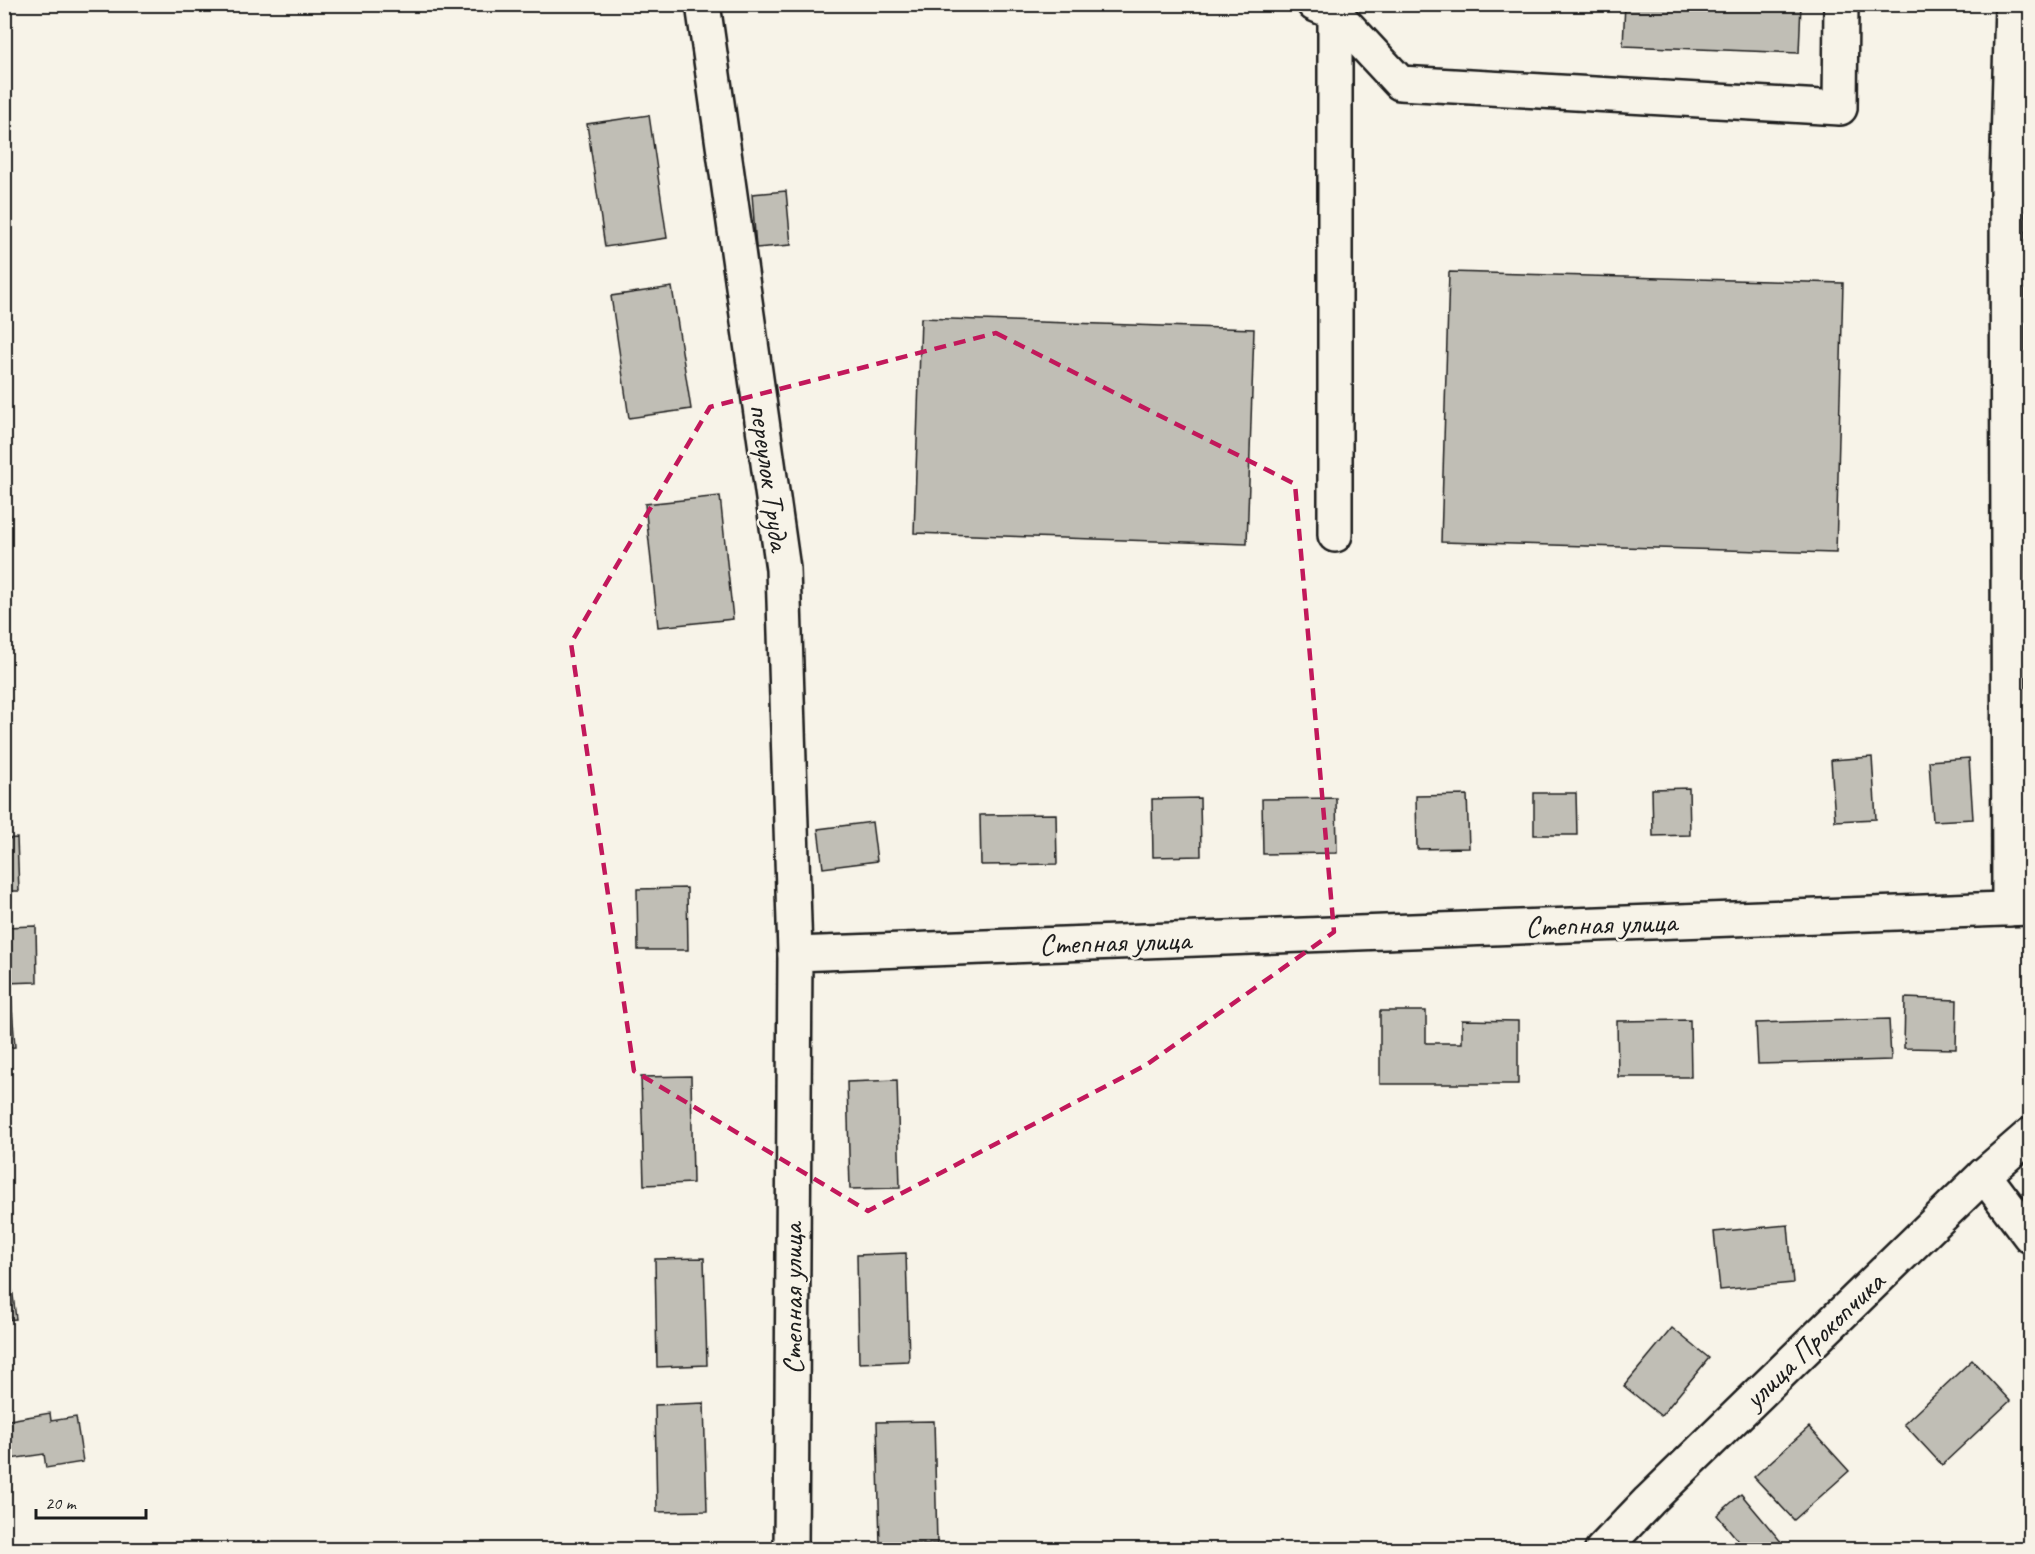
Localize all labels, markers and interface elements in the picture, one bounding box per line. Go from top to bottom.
street label: переулок Труда [741,401,799,556]
street label: Степная улица [1525,902,1680,946]
street label: Степная улица [1039,920,1194,964]
street label: Степная улица [773,1221,811,1375]
street label: улица Прокопчика [1734,1262,1894,1418]
scale bar [36,1482,146,1520]
text: 20 m [45,1492,78,1514]

